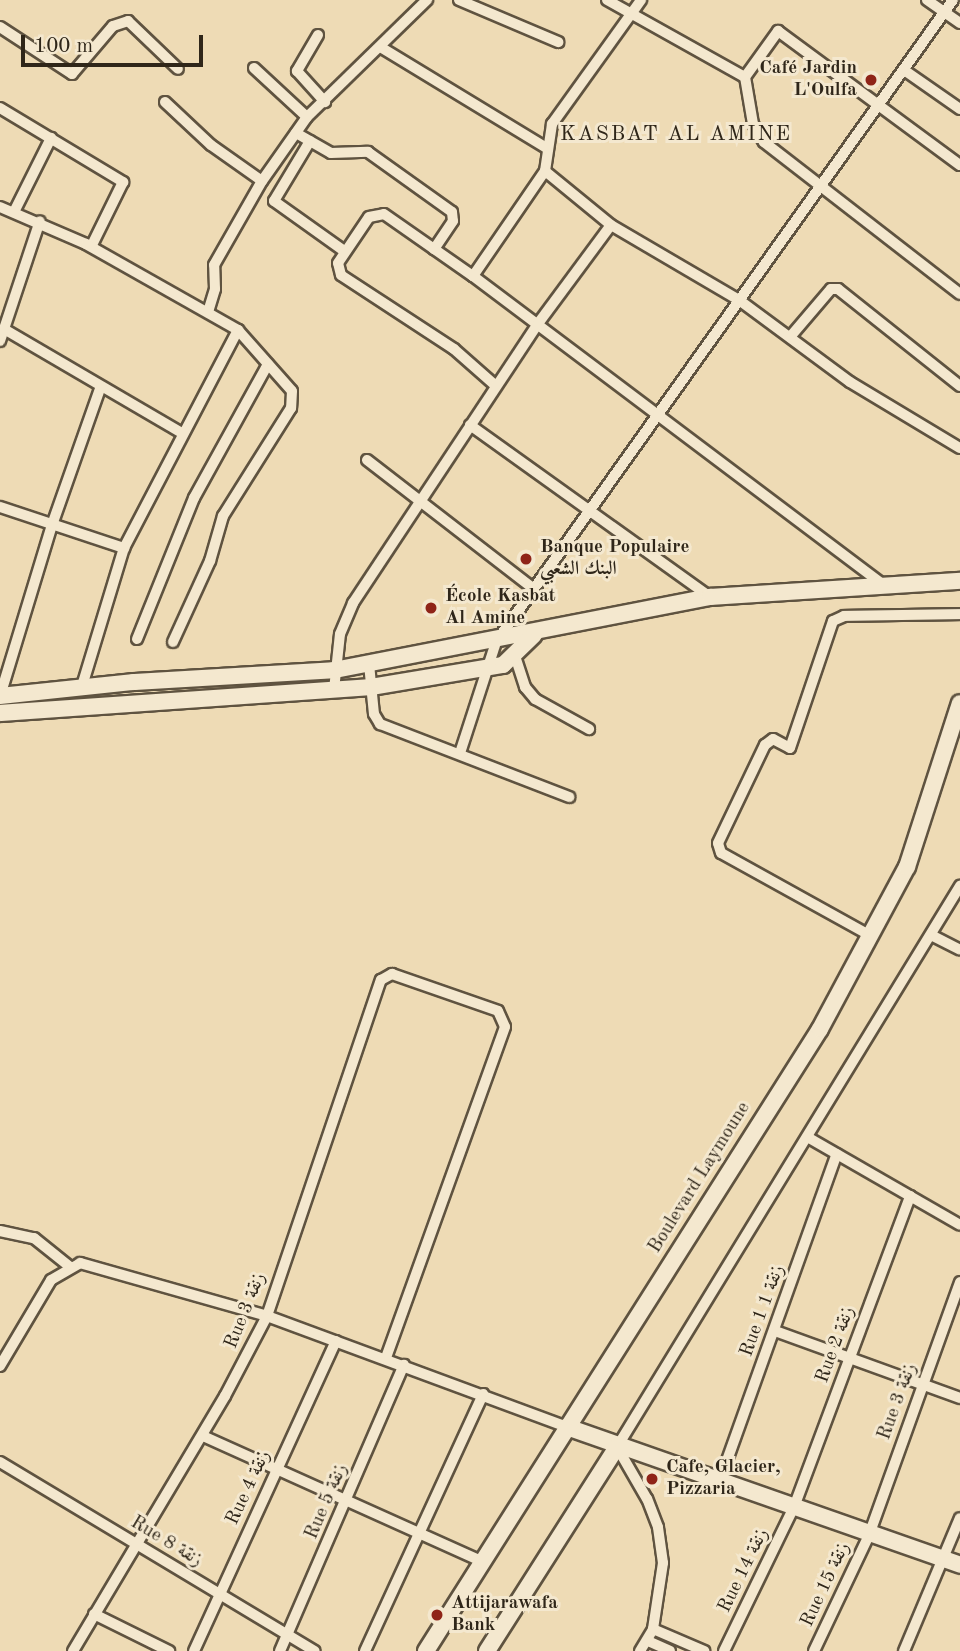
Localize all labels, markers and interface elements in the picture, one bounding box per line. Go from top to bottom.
scale bar [24,21,206,65]
text: 100 m [34,36,93,57]
place label: Café Jardin L'Oulfa [759,58,857,102]
marker: Café Jardin L'Oulfa [863,72,879,88]
district label: KASBAT AL AMINE [562,122,790,148]
place label: Banque Populaire البنك الشعبي [540,537,689,581]
marker: Banque Populaire البنك الشعبي [518,551,534,567]
place label: École Kasbat Al Amine [445,586,556,630]
marker: École Kasbat Al Amine [423,600,439,616]
street label: Boulevard Laymoune [644,1098,756,1258]
street label: Rue 1 زنقة 1 [736,1262,790,1360]
street label: Rue 3 زنقة [220,1270,272,1352]
street label: Rue 2 زنقة [812,1304,860,1386]
street label: Rue 3 زنقة [874,1361,922,1443]
street label: Rue 4 زنقة [222,1447,276,1529]
place label: Cafe, Glacier, Pizzaria [666,1457,781,1501]
street label: Rue 5 زنقة [301,1461,353,1543]
marker: Cafe, Glacier, Pizzaria [644,1471,660,1487]
street label: Rue 8 زنقة [126,1512,206,1572]
street label: Rue 14 زنقة [714,1525,774,1617]
street label: Rue 15 زنقة [796,1539,856,1631]
place label: Attijarawafa Bank [451,1593,558,1637]
marker: Attijarawafa Bank [429,1607,445,1623]

